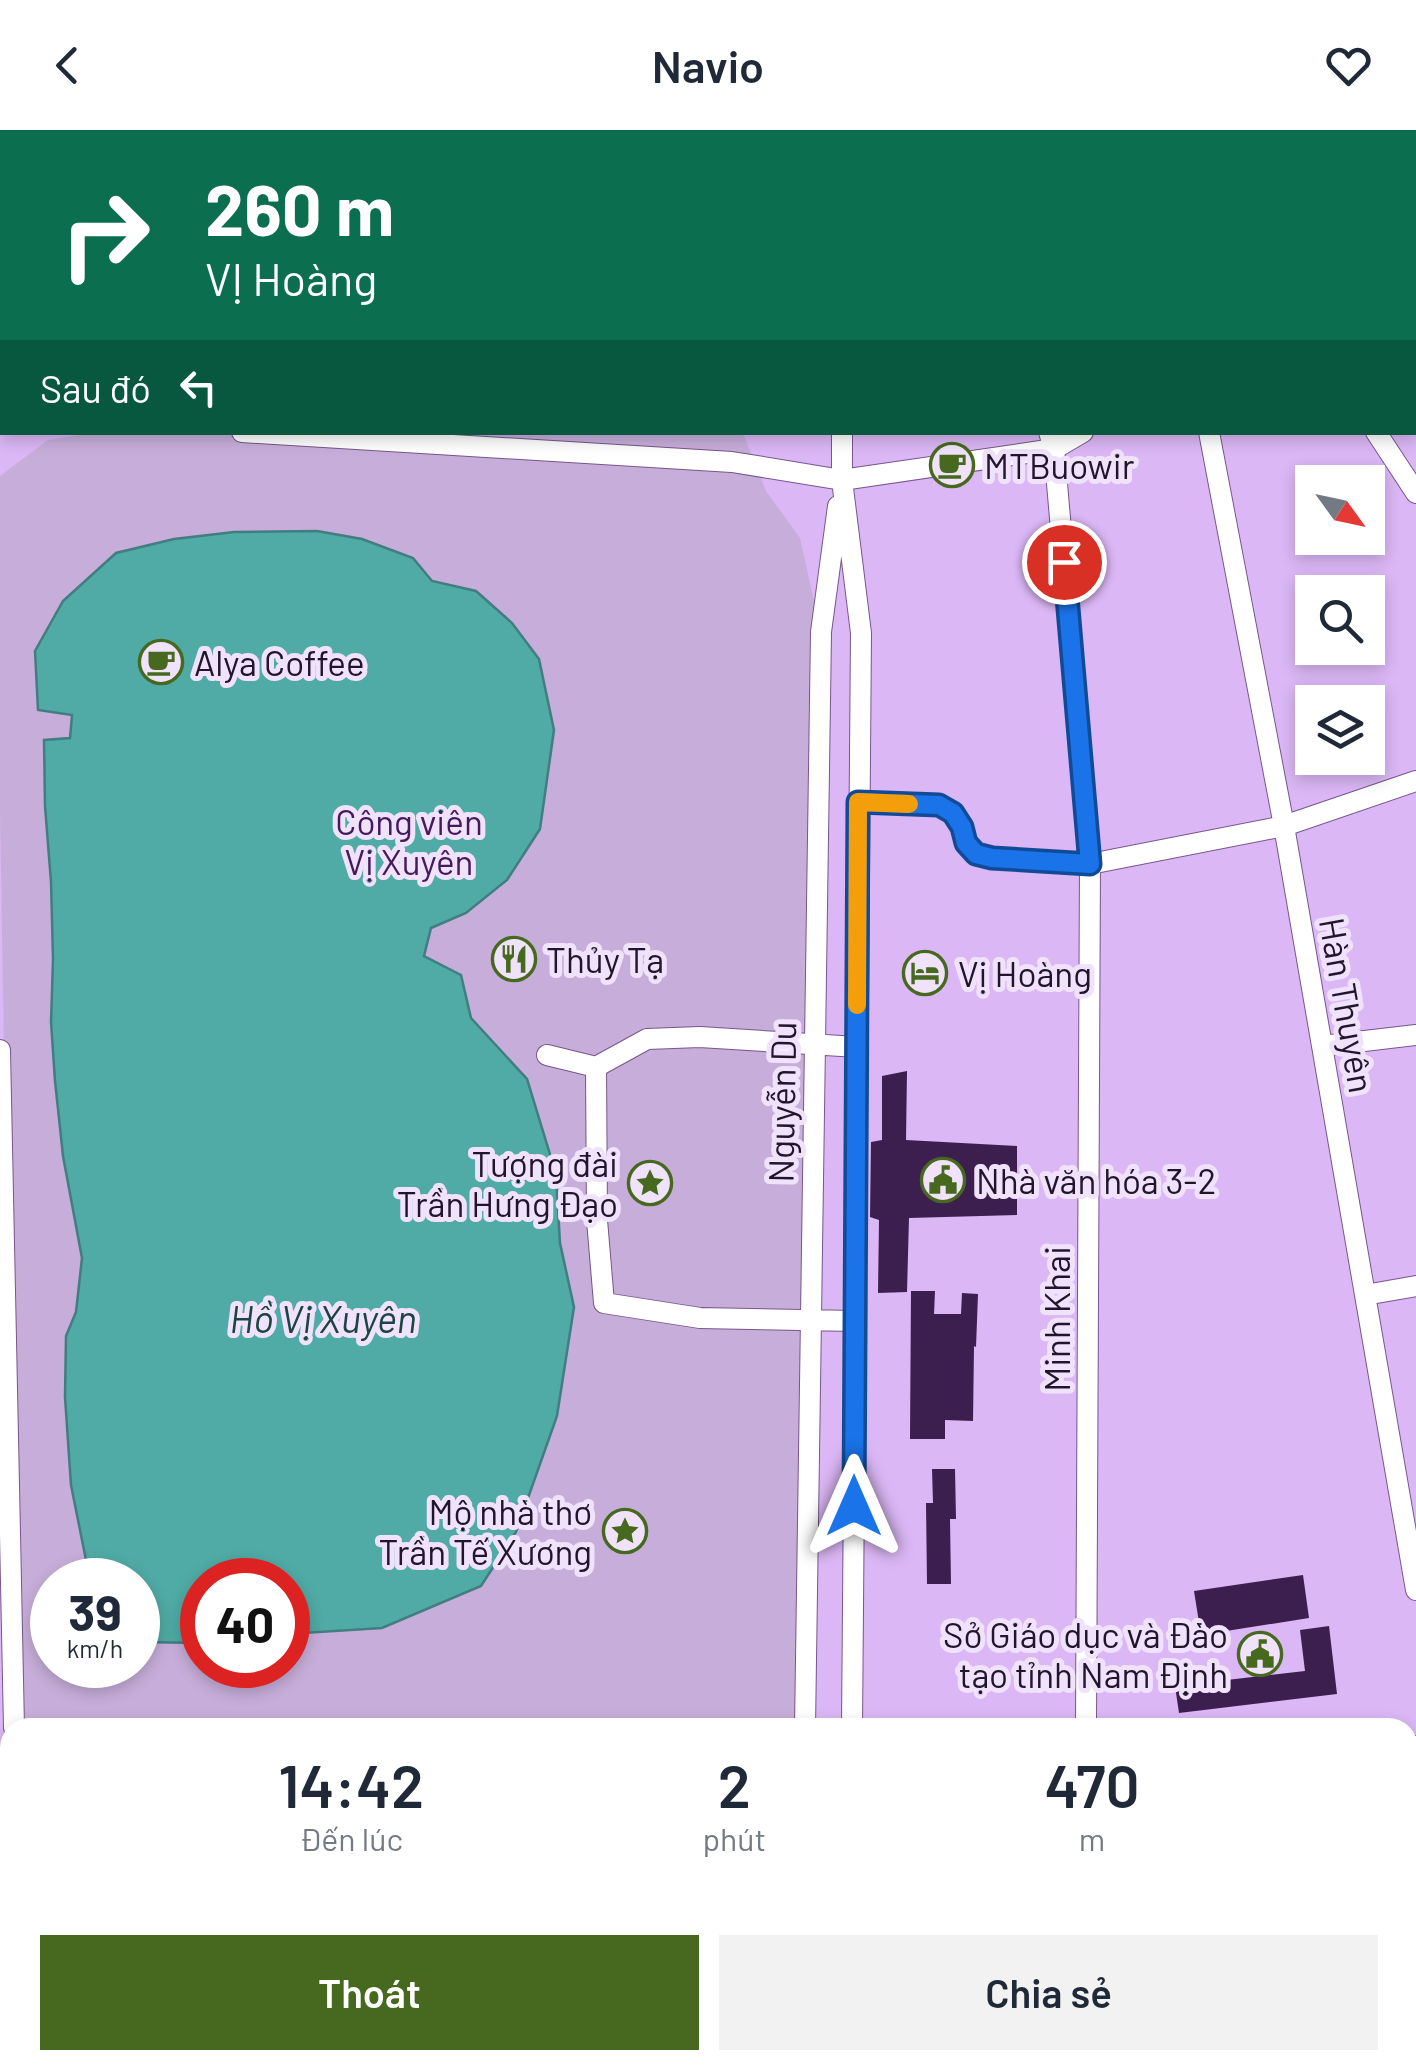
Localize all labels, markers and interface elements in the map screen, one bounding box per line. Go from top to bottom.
icon: back [40,38,95,93]
text: Navio [652,38,764,92]
icon: heart [1321,38,1376,93]
text: 260 m [205,166,394,250]
icon: right [40,170,170,300]
text: VỊ Hoàng [205,251,377,305]
icon: left [171,360,226,415]
text: Sau đó [40,365,151,411]
cafe icon: MTBuowir [929,442,975,488]
place label: MTBuowir [984,444,1135,486]
north arrow [1295,465,1385,555]
map controls [1295,465,1385,775]
pin [1022,520,1107,605]
icon: arrive [1037,535,1092,590]
button: search [1295,575,1385,665]
cafe icon: Alya Coffee [138,639,184,685]
place label: Alya Coffee [194,641,365,683]
button: layers [1295,685,1385,775]
park label: Công viên Vị Xuyên [335,800,483,882]
street label: Hàn Thuyên [1312,914,1384,1096]
restaurant icon: Thủy Tạ [491,936,537,982]
place label: Thủy Tạ [546,938,664,980]
hotel icon: Vị Hoàng [902,950,948,996]
place label: Vị Hoàng [958,952,1092,994]
street label: Nguyễn Du [759,1021,803,1183]
place label: Tượng đài Trần Hưng Đạo [397,1142,618,1224]
public building icon: Nhà văn hóa 3-2 [920,1157,966,1203]
place label: Nhà văn hóa 3-2 [976,1159,1216,1201]
place icon: Tượng đài Trần Hưng Đạo [627,1160,673,1206]
street label: Minh Khai [1035,1246,1077,1392]
water label: Hồ Vị Xuyên [229,1295,417,1341]
position arrow [802,1454,906,1558]
place label: Mộ nhà thơ Trần Tế Xương [379,1490,592,1572]
place icon: Mộ nhà thơ Trần Tế Xương [602,1508,648,1554]
speed limit sign: 40 [180,1558,310,1688]
text: 39 [68,1581,122,1641]
place label: Sở Giáo dục và Đào tạo tỉnh Nam Định [943,1613,1228,1695]
public building icon: Sở Giáo dục và Đào tạo tỉnh Nam Định [1237,1631,1283,1677]
text: km/h [67,1633,123,1663]
text: 14:42 [278,1748,424,1820]
text: 2 [718,1748,751,1820]
text: 470 [1045,1748,1140,1820]
text: Đến lúc [299,1819,403,1857]
text: phút [702,1819,766,1857]
text: m [1079,1819,1105,1857]
button: Thoát [40,1935,699,2050]
button: Chia sẻ [719,1935,1378,2050]

